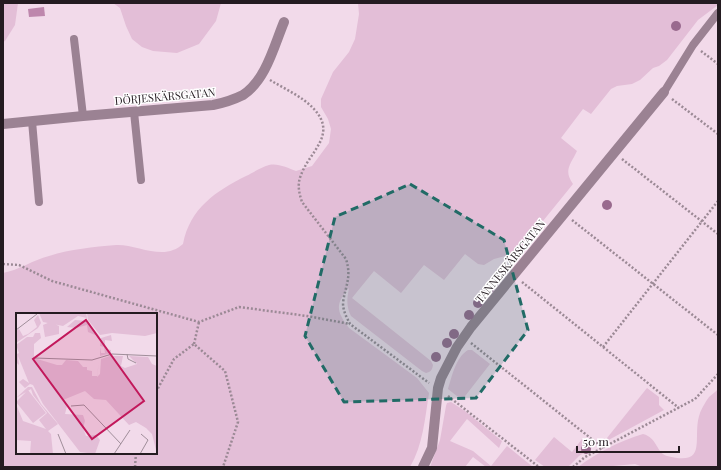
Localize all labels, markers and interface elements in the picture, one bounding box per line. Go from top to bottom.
street label: DÖRJESKÄRSGATAN [114,84,216,108]
street label: TANNESKÄRSGATAN [472,216,548,306]
inset map [16,313,157,454]
scale bar [577,428,679,454]
text: 50 m [583,433,609,449]

